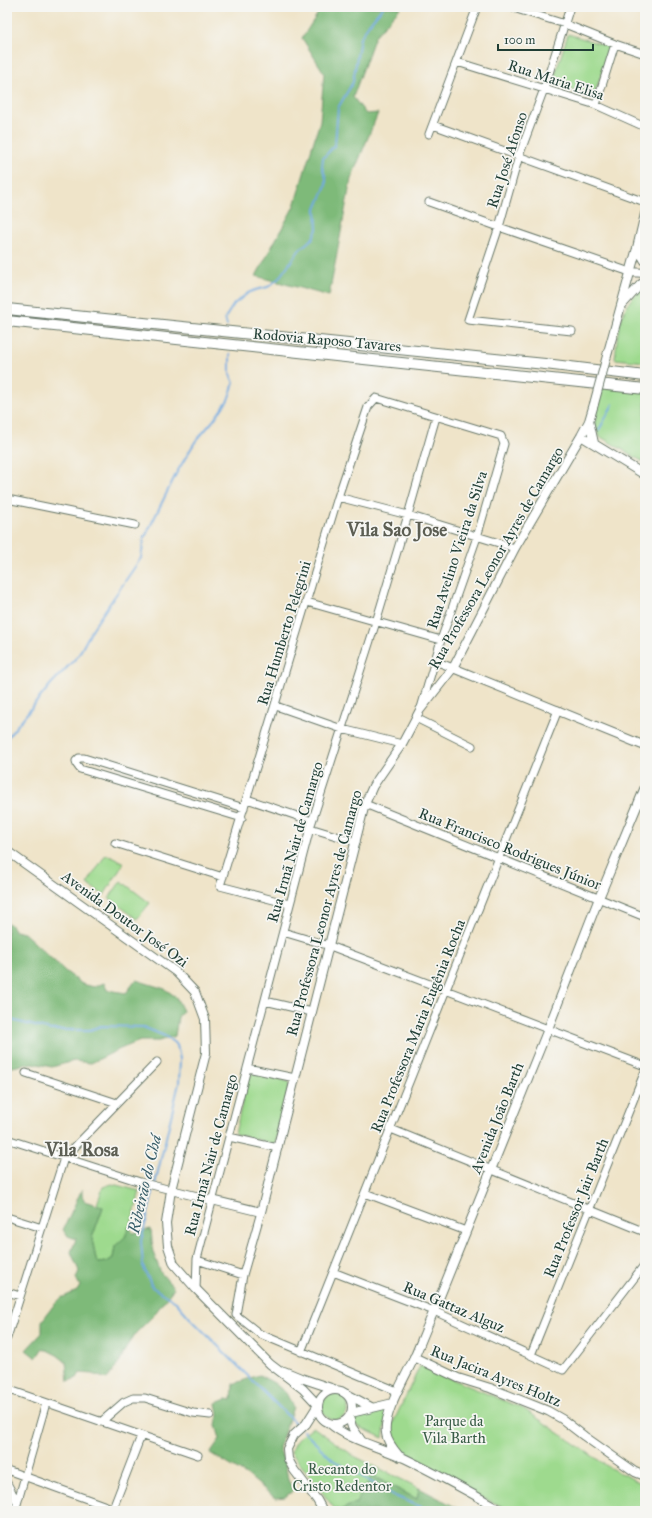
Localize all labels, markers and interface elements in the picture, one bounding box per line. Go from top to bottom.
scale bar [498,26,593,52]
text: 100 m [504,33,535,47]
street label: Rua Maria Elisa [506,56,607,104]
street label: Rua José Afonso [483,109,532,211]
street label: Rodovia Raposo Tavares [252,325,402,355]
street label: Rua Professora Leonor Ayres de Camargo [425,443,567,672]
street label: Rua Avelino Vieira da Silva [423,468,491,631]
district label: Vila Sao Jose [346,518,447,542]
street label: Rua Humberto Pelegrini [253,558,315,708]
street label: Rua Irmã Nair de Camargo [263,759,327,925]
street label: Rua Professora Leonor Ayres de Camargo [282,788,366,1038]
street label: Rua Francisco Rodrigues Júnior [416,804,604,895]
street label: Avenida Doutor José Ozi [57,866,192,972]
street label: Rua Professora Maria Eugênia Rocha [367,916,469,1135]
street label: Avenida João Barth [466,1059,529,1177]
street label: Rua Irmã Nair de Camargo [181,1072,241,1238]
water label: Ribeirão do Chá [124,1131,166,1236]
street label: Rua Professor Jair Barth [540,1135,613,1281]
district label: Vila Rosa [44,1138,120,1161]
street label: Rua Gattaz Alguz [400,1277,508,1337]
street label: Rua Jacira Ayres Holtz [428,1342,564,1411]
park label: Parque da Vila Barth [421,1412,487,1447]
park label: Recanto do Cristo Redentor [293,1460,392,1495]

